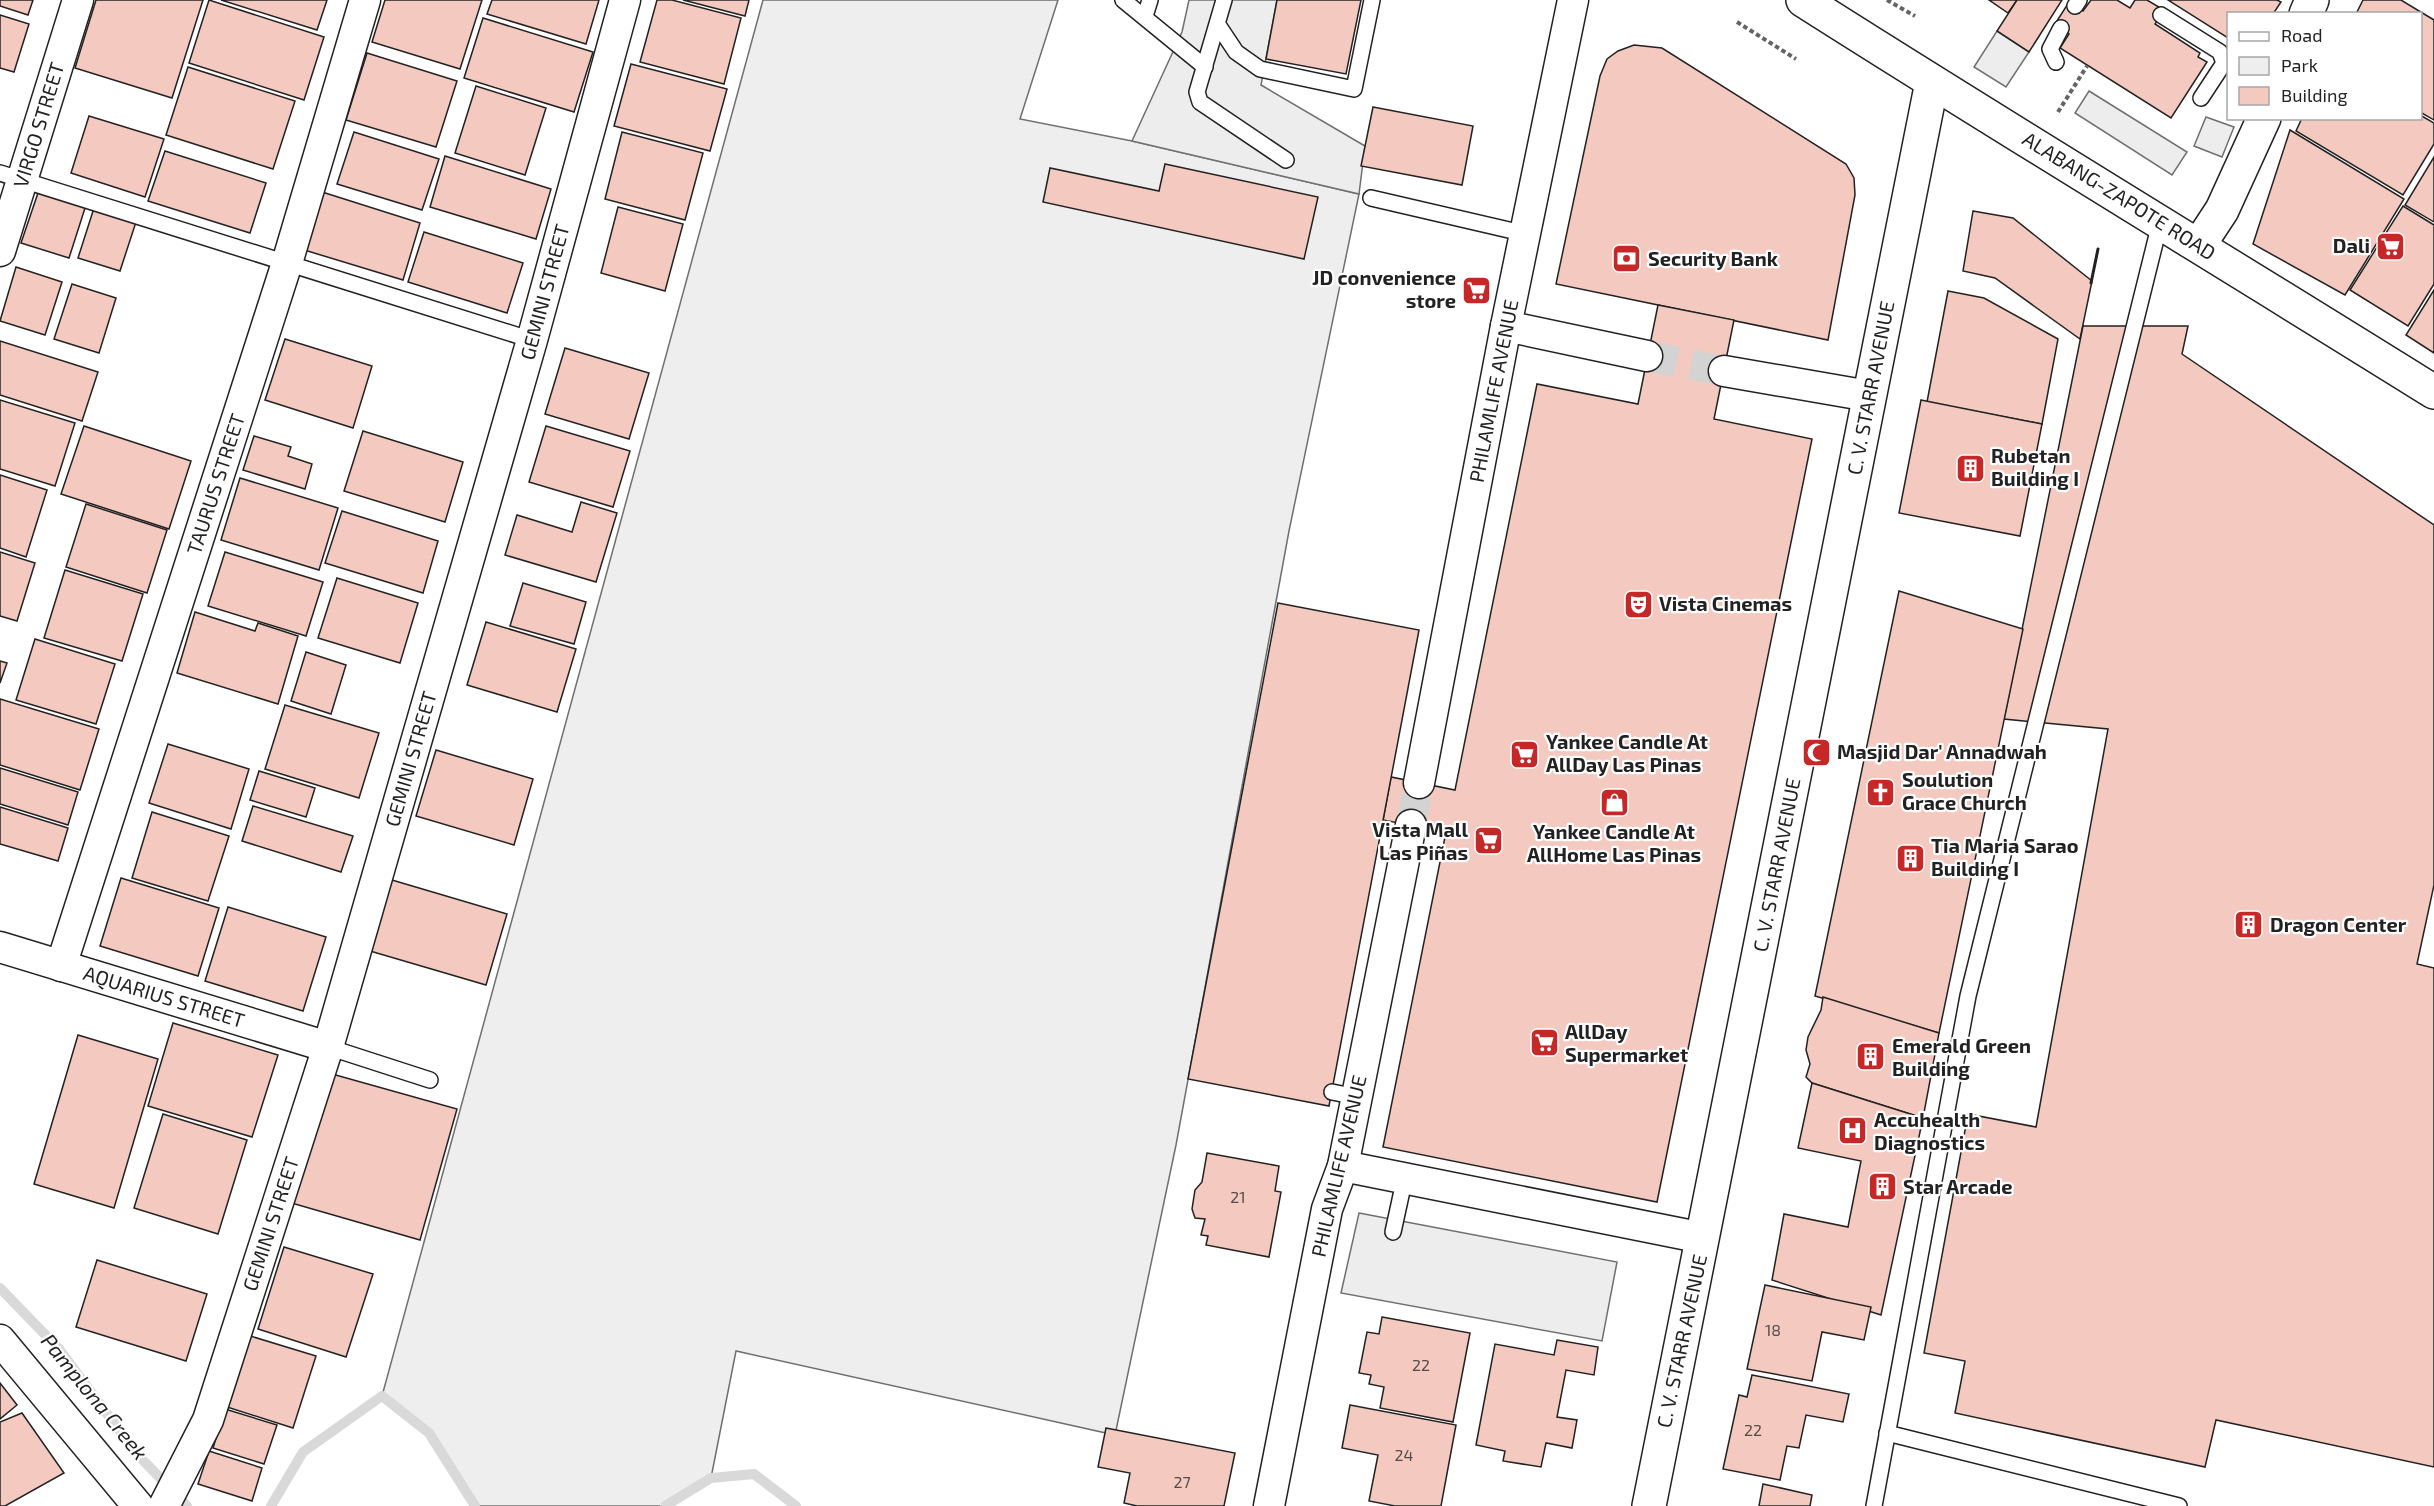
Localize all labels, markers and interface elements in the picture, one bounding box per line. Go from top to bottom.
legend [2227,12,2422,120]
text: Road [2281,24,2322,46]
text: Park [2281,54,2318,76]
street label: VIRGO STREET [8,59,69,190]
text: Building [2281,84,2348,106]
street label: ALABANG-ZAPOTE ROAD [2019,126,2220,264]
street label: GEMINI STREET [514,221,574,362]
supermarket icon: Dali [2375,230,2407,262]
place label: Dali [2333,233,2370,257]
bank icon: Security Bank [1611,243,1643,275]
place label: Security Bank [1648,246,1779,271]
place label: JD convenience store [1312,265,1456,312]
supermarket icon: JD convenience store [1461,274,1493,306]
street label: PHILAMLIFE AVENUE [1464,297,1523,484]
street label: C. V. STARR AVENUE [1841,299,1899,477]
street label: TAURUS STREET [181,410,249,557]
place label: Rubetan Building I [1991,443,2079,490]
building icon: Rubetan Building I [1954,452,1986,484]
theatre icon: Vista Cinemas [1622,588,1654,620]
place label: Vista Cinemas [1659,591,1792,615]
street label: GEMINI STREET [379,688,441,829]
place label: Yankee Candle At AllDay Las Pinas [1546,729,1708,777]
mosque icon: Masjid Dar' Annadwah [1800,736,1832,768]
supermarket icon: Yankee Candle At AllDay Las Pinas [1509,738,1541,770]
place label: Masjid Dar' Annadwah [1837,739,2047,763]
place label: Soulution Grace Church [1902,767,2027,814]
street label: C. V. STARR AVENUE [1747,776,1805,954]
church icon: Soulution Grace Church [1865,776,1897,808]
shop icon: Yankee Candle At AllHome Las Pinas [1598,786,1630,818]
place label: Vista Mall Las Piñas [1372,817,1468,864]
place label: Yankee Candle At AllHome Las Pinas [1527,819,1701,866]
supermarket icon: Vista Mall Las Piñas [1473,825,1505,857]
place label: Tia Maria Sarao Building I [1931,833,2079,880]
building icon: Tia Maria Sarao Building I [1894,842,1926,874]
building icon: Dragon Center [2233,909,2265,941]
place label: Dragon Center [2270,912,2407,936]
street label: AQUARIUS STREET [81,960,248,1032]
place label: AllDay Supermarket [1565,1019,1688,1066]
supermarket icon: AllDay Supermarket [1528,1027,1560,1059]
place label: Emerald Green Building [1892,1033,2031,1080]
building icon: Emerald Green Building [1855,1041,1887,1073]
street label: PHILAMLIFE AVENUE [1305,1073,1371,1259]
place label: Accuhealth Diagnostics [1874,1107,1985,1154]
hospital icon: Accuhealth Diagnostics [1837,1115,1869,1147]
street label: GEMINI STREET [237,1153,303,1294]
building icon: Star Arcade [1866,1171,1898,1203]
place label: Star Arcade [1903,1174,2013,1198]
house number: 21 [1230,1187,1246,1206]
street label: C. V. STARR AVENUE [1651,1252,1711,1430]
house number: 18 [1765,1320,1781,1339]
water label: Pamplona Creek [37,1328,154,1464]
house number: 22 [1412,1355,1430,1374]
house number: 22 [1744,1420,1762,1439]
house number: 24 [1395,1445,1414,1464]
house number: 27 [1173,1472,1191,1491]

